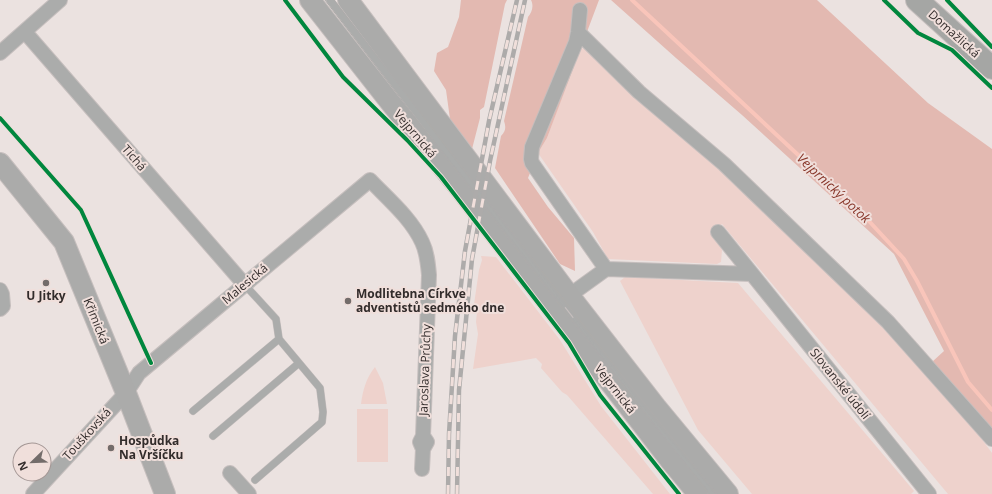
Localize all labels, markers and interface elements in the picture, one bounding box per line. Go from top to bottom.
street label: Domažlická [925,6,984,61]
street label: Vejprnická [390,106,441,161]
street label: Tichá [118,141,150,174]
water label: Vejprnický potok [793,149,875,227]
street label: Malesická [218,260,271,308]
marker: U Jitky [41,278,51,288]
place label: Modlitebna Církve adventistů sedmého dne [356,285,504,316]
place label: U Jitky [26,287,66,304]
street label: Křimická [80,295,113,346]
marker: Modlitebna Církve adventistů sedmého dne [343,296,353,306]
street label: Jaroslava Průchy [414,323,435,417]
street label: Slovanské údolí [806,345,875,423]
street label: Vejprnická [591,360,640,417]
street label: Touškovská [59,404,115,464]
place label: Hospůdka Na Vršíčku [119,432,184,463]
north arrow [12,442,52,482]
marker: Hospůdka Na Vršíčku [106,443,116,453]
text: N [14,459,31,473]

